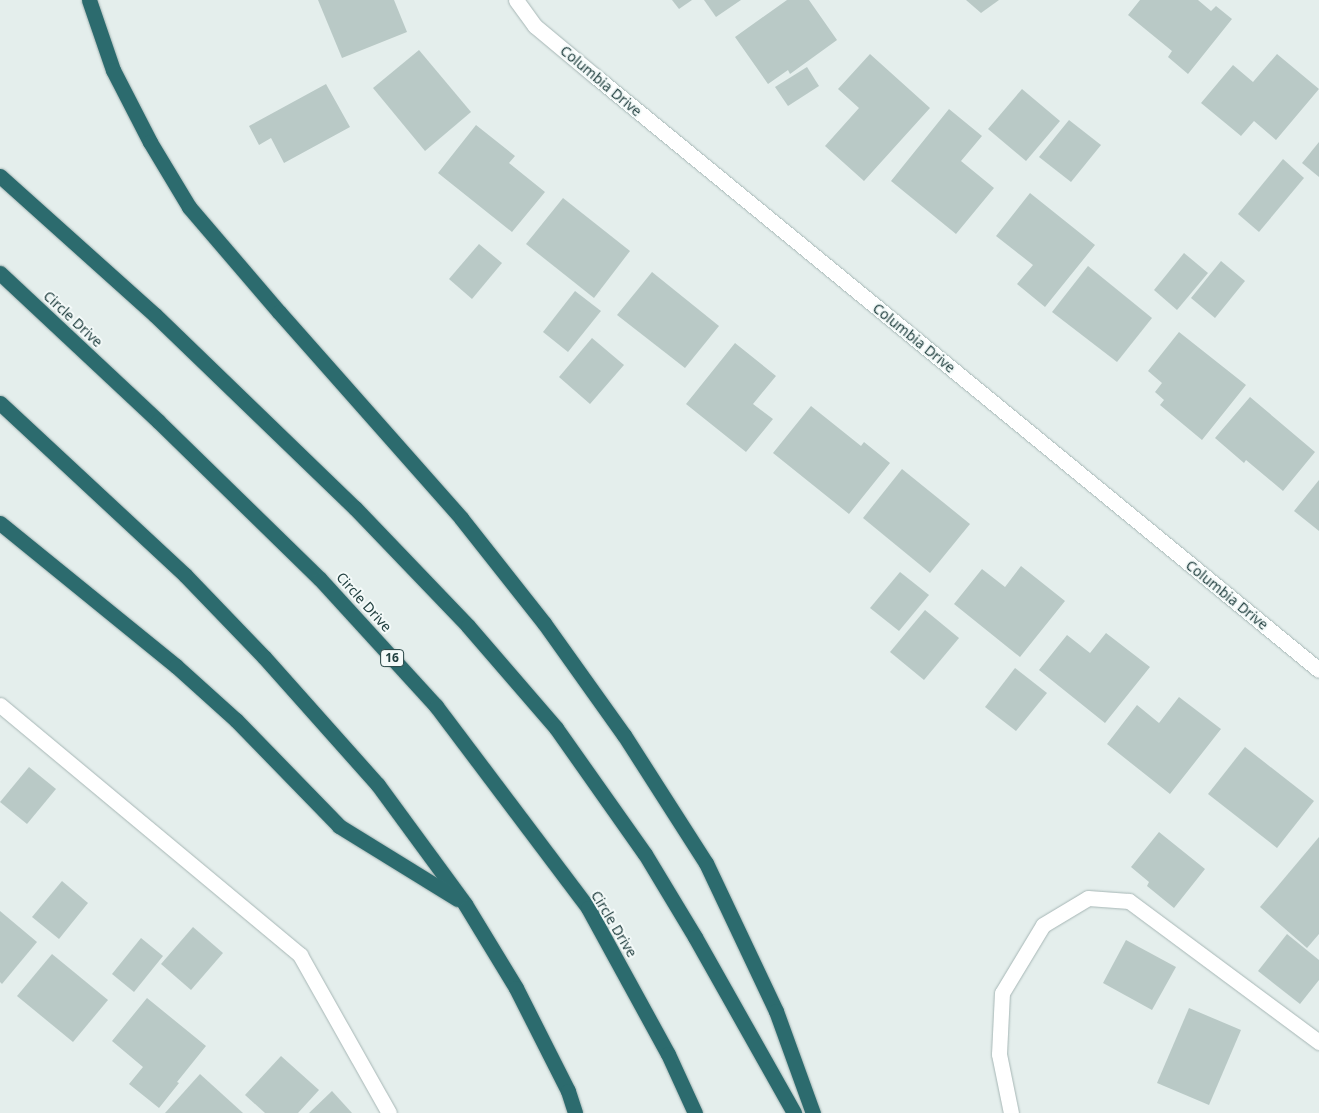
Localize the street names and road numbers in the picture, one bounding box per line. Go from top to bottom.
street label: Columbia Drive [557,42,645,120]
street label: Circle Drive [40,287,106,351]
street label: Columbia Drive [869,300,959,376]
street label: Columbia Drive [1182,557,1272,633]
street label: Circle Drive [333,569,395,635]
road number: 16 [380,648,404,668]
street label: Circle Drive [588,888,640,960]

